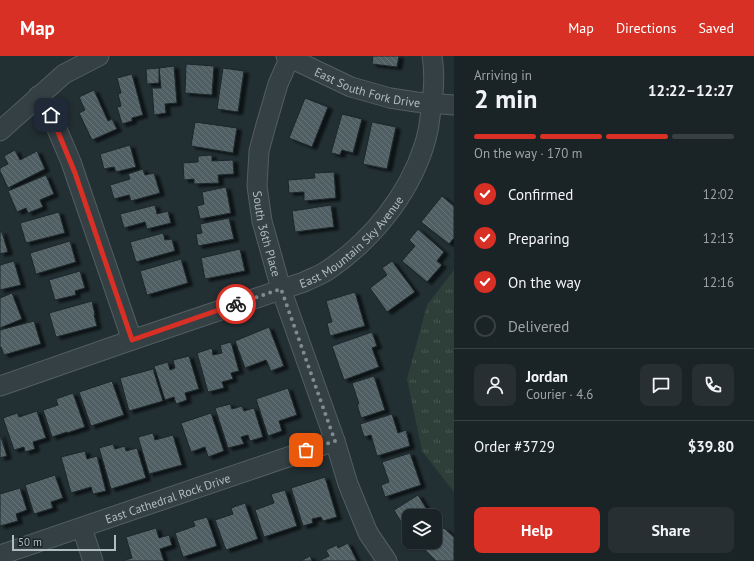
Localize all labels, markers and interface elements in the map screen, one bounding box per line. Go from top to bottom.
text: Map [20,16,55,40]
text: Map [568,19,594,37]
text: Directions [616,19,676,37]
text: Saved [698,19,734,37]
street label: East South Fork Drive [312,63,421,110]
text: Arriving in [474,67,532,84]
text: 12:22–12:27 [648,81,734,100]
text: 2 min [474,82,537,115]
pin [34,98,68,132]
icon: home [40,104,62,126]
text: On the way · 170 m [474,145,582,162]
icon: check [474,183,496,205]
text: Confirmed [508,185,573,204]
text: 12:02 [703,186,734,203]
street label: South 36th Place [250,190,285,278]
street label: East Mountain Sky Avenue [297,193,406,291]
icon: check [474,227,496,249]
text: Preparing [508,229,570,248]
text: 12:13 [703,230,734,247]
icon: check [474,271,496,293]
text: On the way [508,273,581,292]
text: 12:16 [703,274,734,291]
courier [216,284,256,324]
icon: bike [225,293,247,315]
text: Delivered [508,317,569,336]
button: person [474,364,516,406]
button: chat [640,364,682,406]
button: phone [692,364,734,406]
text: Jordan [526,367,568,386]
text: Courier · 4.6 [526,386,593,403]
pin [289,433,323,467]
text: Order #3729 [474,437,555,456]
text: $39.80 [688,437,734,456]
icon: bag [295,439,317,461]
street label: East Cathedral Rock Drive [103,470,232,526]
button: Help [474,507,600,553]
button: Share [608,507,734,553]
map controls [402,509,442,549]
button: layers [402,509,442,549]
scale bar [12,533,116,552]
text: 50 m [18,535,42,549]

